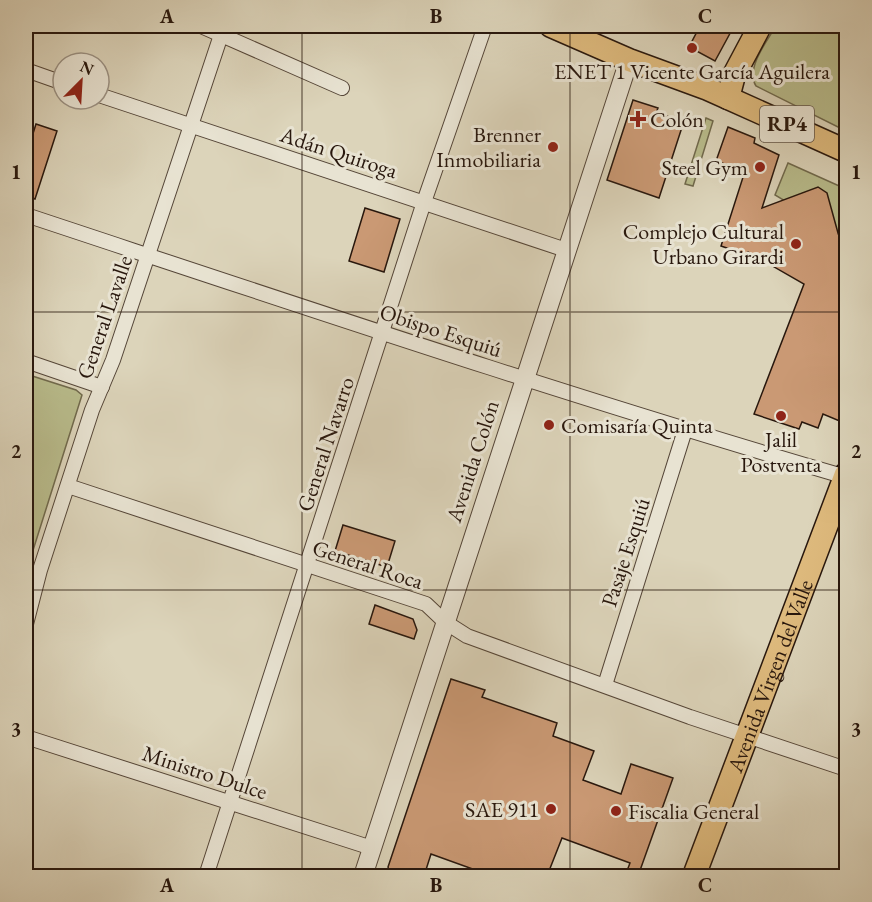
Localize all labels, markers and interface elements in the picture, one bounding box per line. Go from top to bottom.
text: A [159,3,175,29]
text: B [430,3,442,29]
text: C [698,3,712,29]
marker: ENET 1 Vicente García Aguilera [685,41,699,55]
north arrow [51,51,111,111]
text: N [77,56,97,80]
place label: ENET 1 Vicente García Aguilera [554,57,830,86]
place label: Colón [650,105,704,134]
road number: RP4 [760,106,814,142]
marker: Colón [631,112,645,126]
street label: Adán Quiroga [276,120,401,185]
place label: Brenner Inmobiliaria [436,120,542,174]
marker: Brenner Inmobiliaria [546,140,560,154]
place label: Steel Gym [661,153,748,182]
text: 1 [11,159,21,185]
text: 1 [851,159,861,185]
marker: Steel Gym [753,160,767,174]
place label: Complejo Cultural Urbano Girardi [623,217,784,271]
marker: Complejo Cultural Urbano Girardi [789,237,803,251]
street label: General Lavalle [70,251,139,383]
street label: Obispo Esquiú [376,297,506,364]
street label: General Navarro [290,373,361,515]
street label: Avenida Colón [439,396,506,527]
marker: Jalil Postventa [774,409,788,423]
place label: Comisaría Quinta [561,411,713,440]
marker: Comisaría Quinta [542,418,556,432]
place label: Jalil Postventa [741,425,822,479]
text: 2 [11,438,22,464]
text: 2 [851,438,862,464]
street label: Pasaje Esquiú [594,494,657,610]
street label: General Roca [309,533,427,596]
street label: Avenida Virgen del Valle [720,575,820,777]
text: 3 [11,716,21,742]
text: 3 [851,716,861,742]
street label: Ministro Dulce [139,739,271,806]
place label: SAE 911 [465,795,539,824]
place label: Fiscalia General [628,797,759,826]
marker: SAE 911 [544,802,558,816]
marker: Fiscalia General [609,804,623,818]
text: A [159,872,175,898]
text: B [430,872,442,898]
text: C [698,872,712,898]

